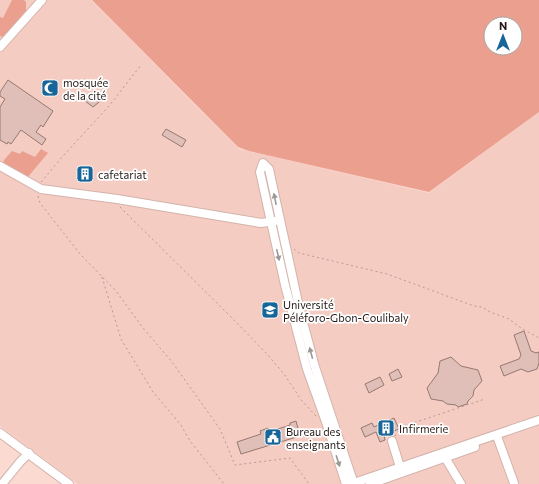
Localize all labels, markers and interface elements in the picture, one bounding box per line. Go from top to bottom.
north arrow [483,16,523,56]
text: N [499,19,507,32]
place label: mosquée de la cité [63,76,108,102]
mosque icon: mosquée de la cité [40,78,60,98]
building icon: cafetariat [75,164,95,184]
place label: cafetariat [98,168,147,181]
one-way arrow [272,193,278,205]
one-way arrow [275,250,281,262]
place label: Université Péléforo-Gbon-Coulibaly [283,298,409,324]
school or university icon: Université Péléforo-Gbon-Coulibaly [260,300,280,320]
one-way arrow [308,346,314,358]
building icon: Infirmerie [376,418,396,438]
place label: Infirmerie [399,422,449,435]
place label: Bureau des enseignants [286,425,346,451]
public building icon: Bureau des enseignants [263,427,283,447]
one-way arrow [336,455,342,467]

